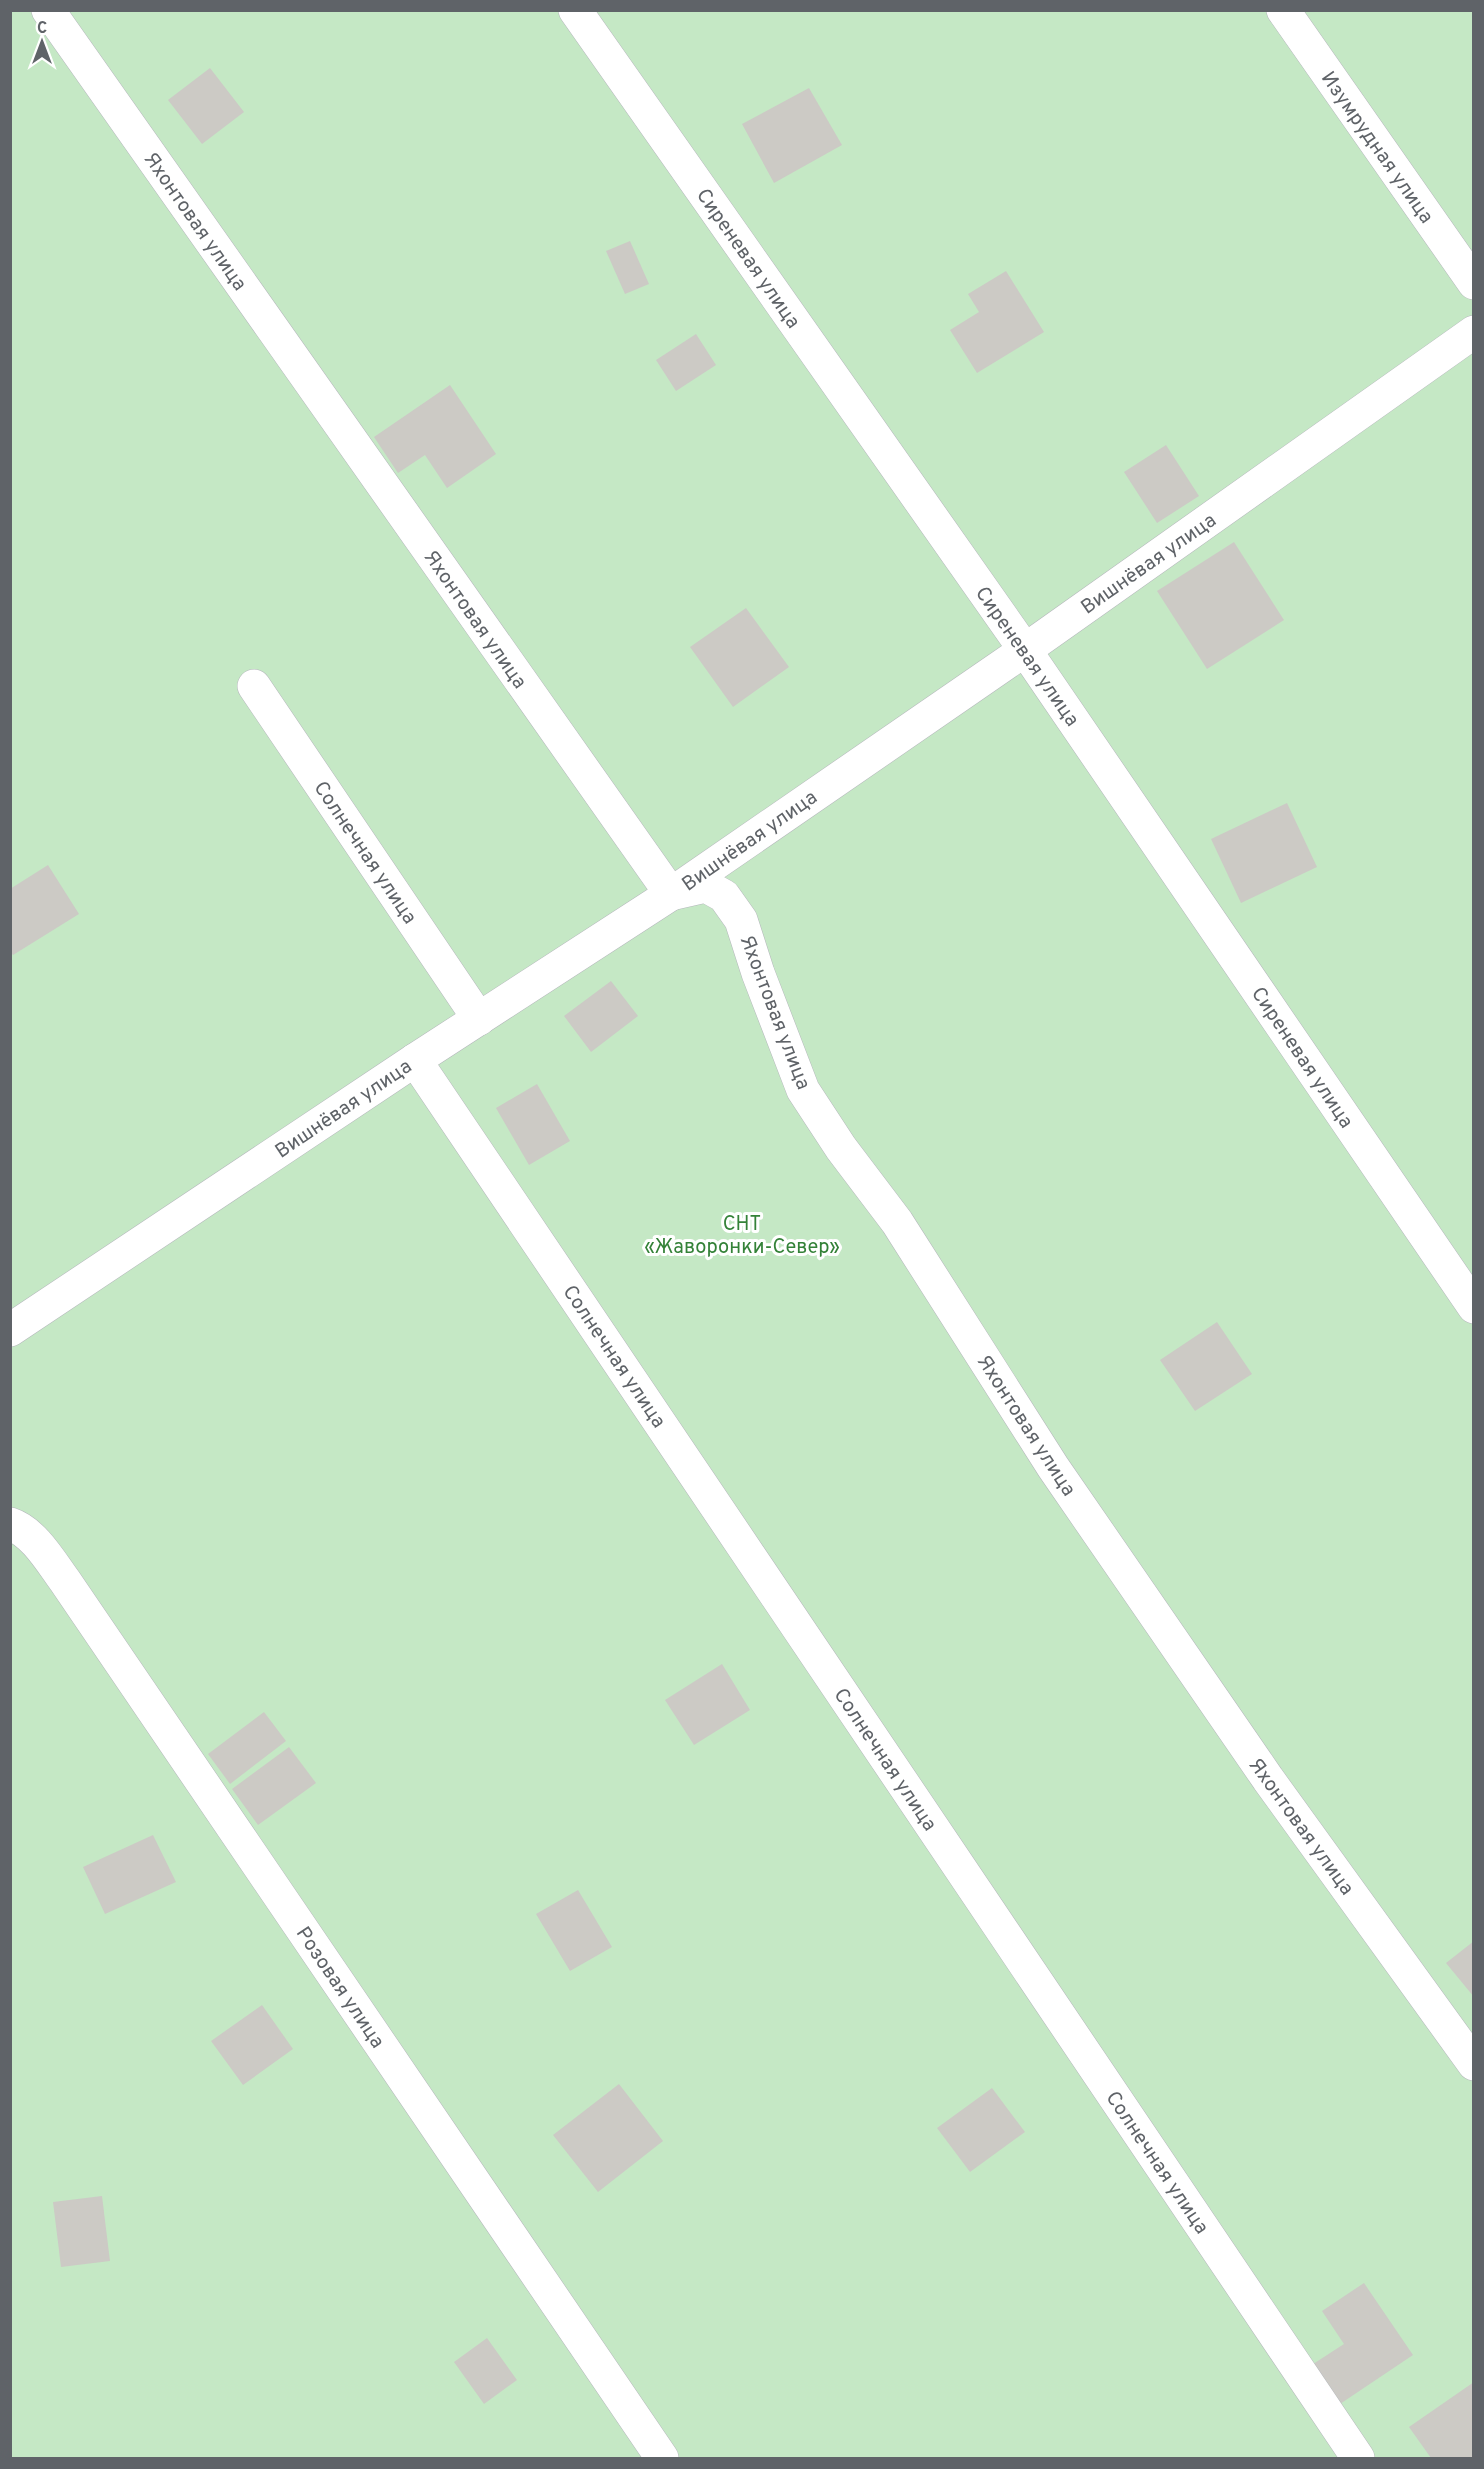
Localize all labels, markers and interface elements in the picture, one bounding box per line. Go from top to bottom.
north arrow [12,12,72,72]
text: С [37,19,47,39]
street label: Изумрудная улица [1314,67,1439,229]
street label: Яхонтовая улица [137,148,252,297]
street label: Сиреневая улица [689,184,805,334]
street label: Вишнёвая улица [1076,508,1222,621]
street label: Яхонтовая улица [417,546,532,695]
street label: Сиреневая улица [968,582,1084,732]
street label: Солнечная улица [307,777,422,930]
street label: Вишнёвая улица [677,785,823,898]
street label: Яхонтовая улица [733,932,816,1094]
street label: Сиреневая улица [1244,982,1358,1134]
street label: Вишнёвая улица [271,1054,418,1165]
park label: СНТ «Жаворонки-Север» [644,1212,840,1261]
street label: Солнечная улица [556,1281,671,1434]
street label: Яхонтовая улица [970,1351,1081,1502]
street label: Солнечная улица [827,1684,942,1837]
street label: Яхонтовая улица [1242,1753,1359,1901]
street label: Розовая улица [289,1922,390,2054]
street label: Солнечная улица [1099,2087,1214,2240]

